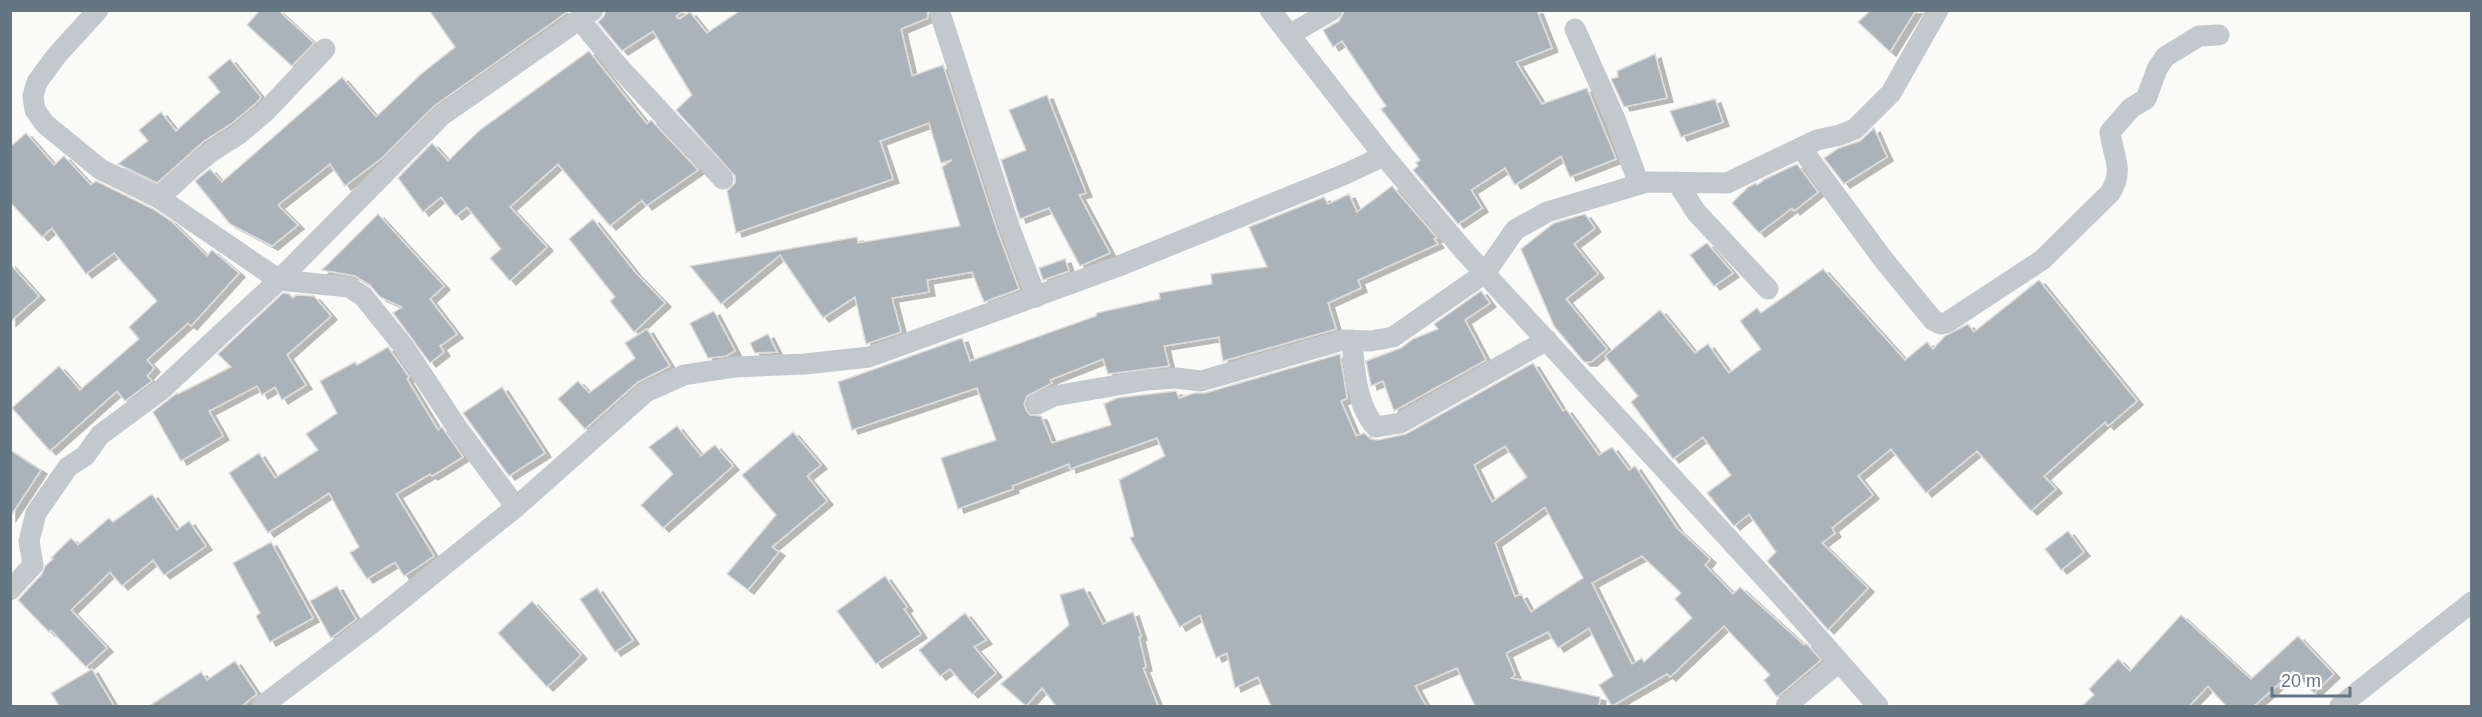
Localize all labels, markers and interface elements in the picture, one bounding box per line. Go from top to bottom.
scale bar [2272,660,2350,698]
text: 20 m [2281,671,2321,691]

